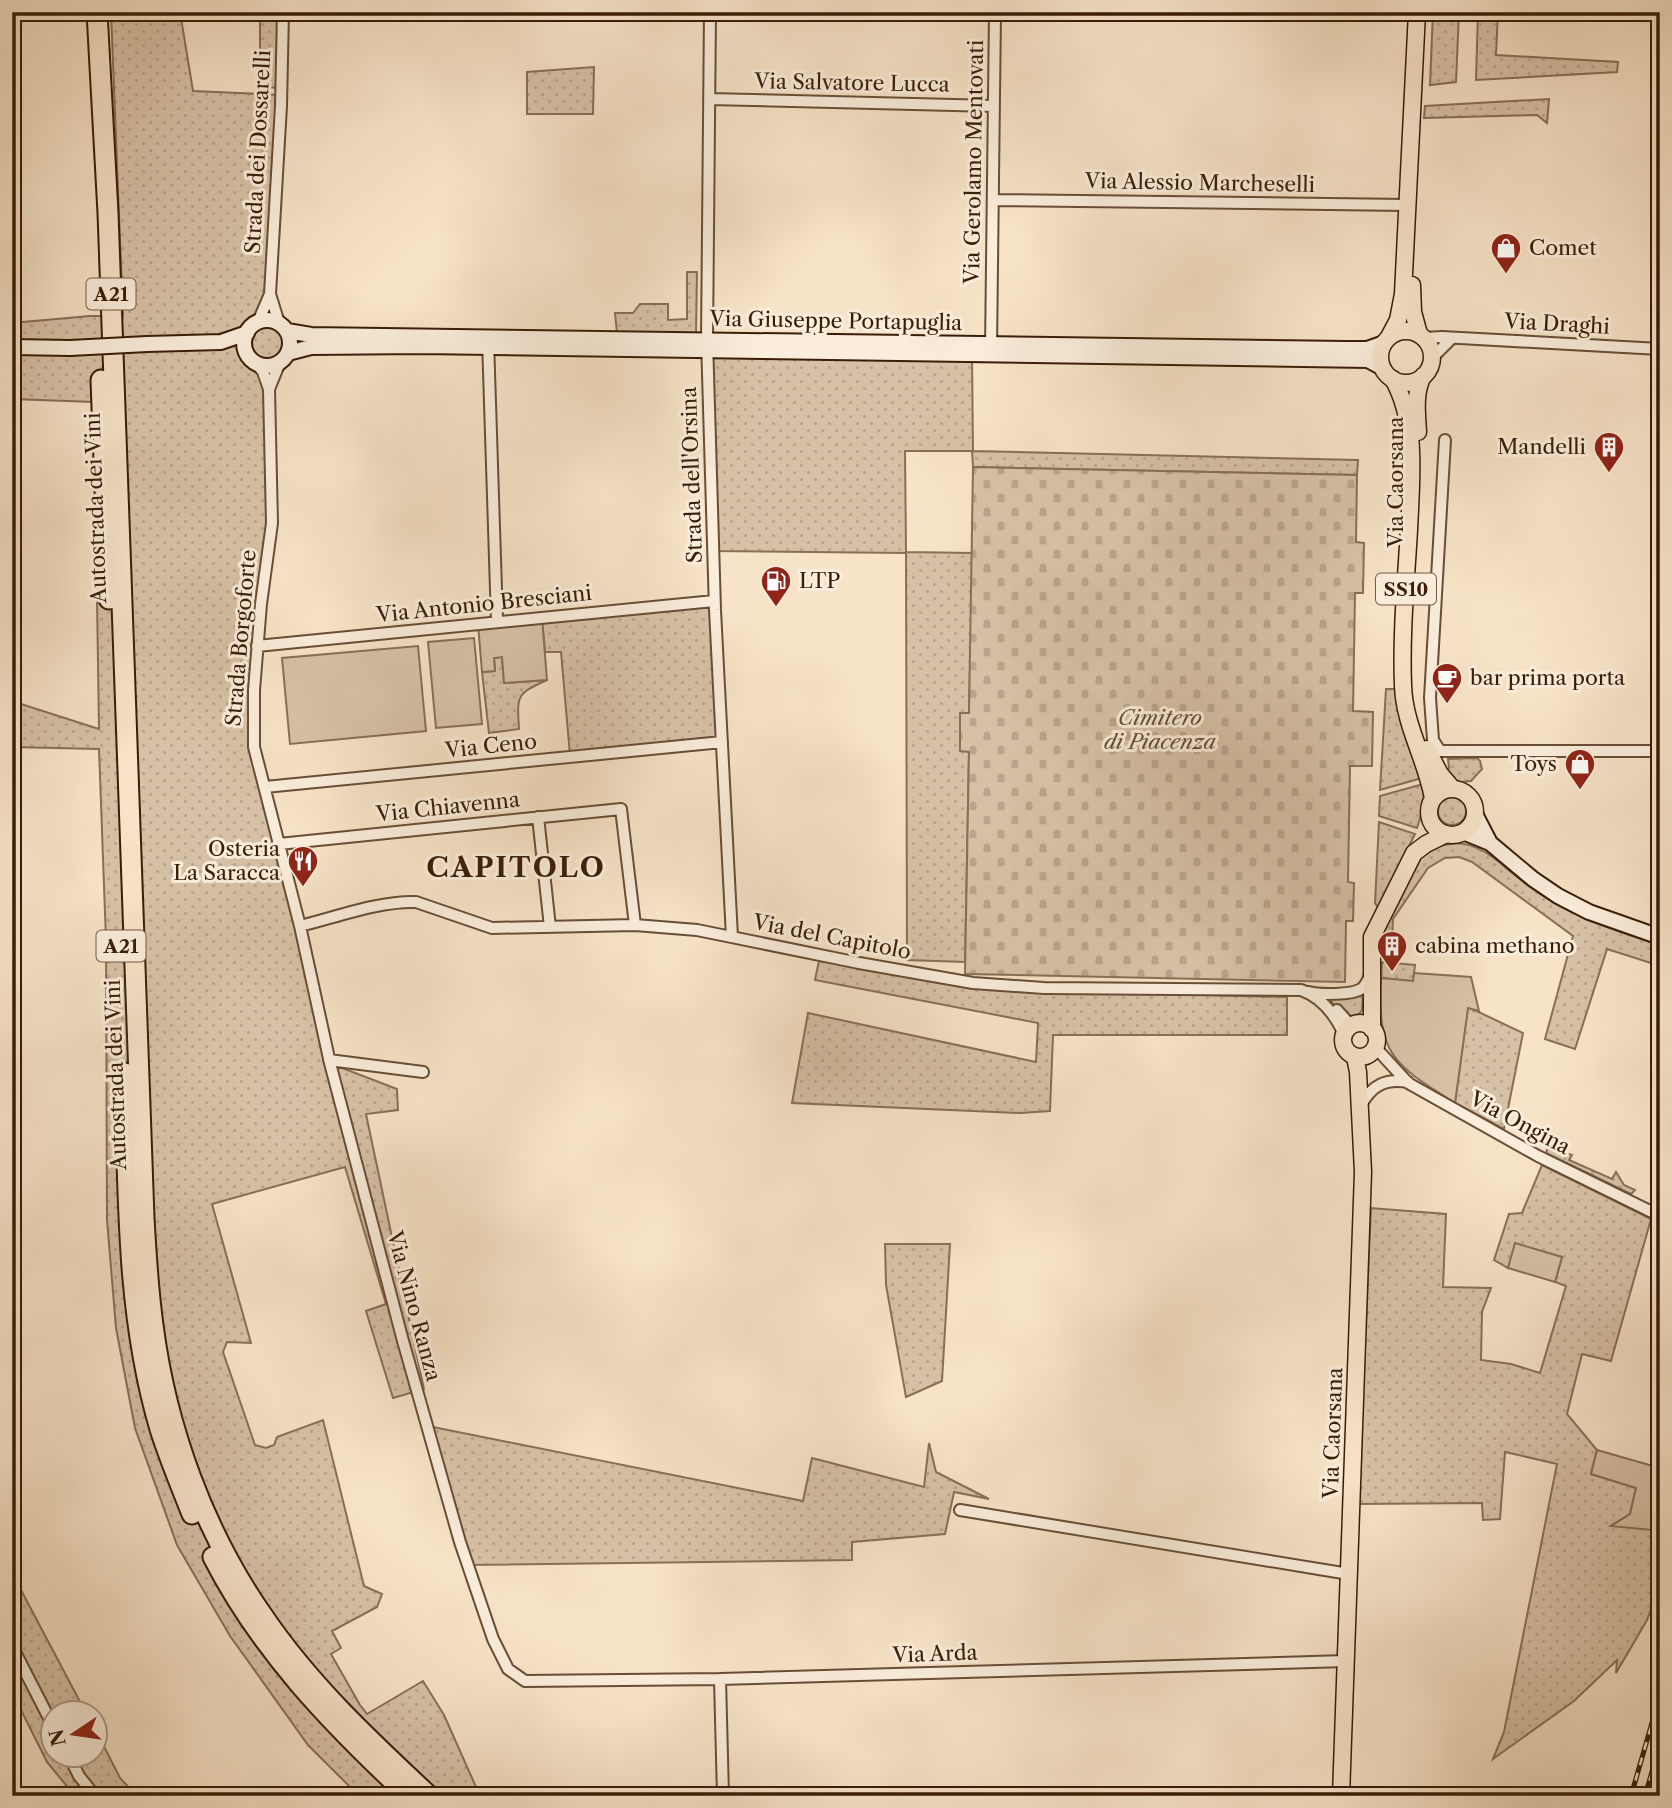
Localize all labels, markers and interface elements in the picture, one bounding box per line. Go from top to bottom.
street label: Via Gerolamo Mentovati [959,40,988,285]
street label: Strada dei Dossarelli [240,49,275,255]
street label: Via Salvatore Lucca [753,68,951,97]
street label: Via Alessio Marcheselli [1084,168,1315,197]
shop icon: Comet [1489,231,1523,275]
place label: Comet [1529,235,1597,260]
road number: A21 [86,278,136,310]
street label: Via Giuseppe Portapuglia [709,306,963,335]
street label: Via Draghi [1503,308,1610,339]
street label: Strada dell'Orsina [676,385,707,564]
street label: Autostrada dei Vini [80,412,111,605]
street label: Via Caorsana [1383,415,1408,549]
building icon: Mandelli [1592,430,1626,474]
place label: Mandelli [1497,434,1586,459]
street label: Strada Borgoforte [220,549,261,727]
fuel station icon: LTP [759,564,793,608]
place label: LTP [799,568,840,593]
road number: SS10 [1376,574,1436,604]
street label: Via Antonio Bresciani [374,580,593,627]
cafe icon: bar prima porta [1430,661,1464,705]
place label: bar prima porta [1470,665,1626,690]
park label: Cimitero di Piacenza [1104,705,1217,754]
street label: Via Ceno [443,728,538,763]
shop icon: Toys [1563,747,1597,791]
place label: Toys [1511,751,1557,776]
street label: Via Chiavenna [374,786,522,827]
place label: Osteria La Saracca [173,836,281,885]
restaurant icon: Osteria La Saracca [286,844,320,888]
district label: CAPITOLO [426,850,606,884]
street label: Via del Capitolo [750,909,913,964]
building icon: cabina methano [1375,929,1409,973]
road number: A21 [96,930,146,962]
place label: cabina methano [1415,933,1575,958]
street label: Autostrada dei Vini [100,979,131,1172]
street label: Via Ongina [1465,1085,1576,1160]
street label: Via Nino Ranza [382,1227,447,1385]
street label: Via Caorsana [1318,1366,1347,1500]
street label: Via Arda [891,1639,979,1668]
north arrow [38,1700,108,1770]
text: N [45,1727,71,1748]

